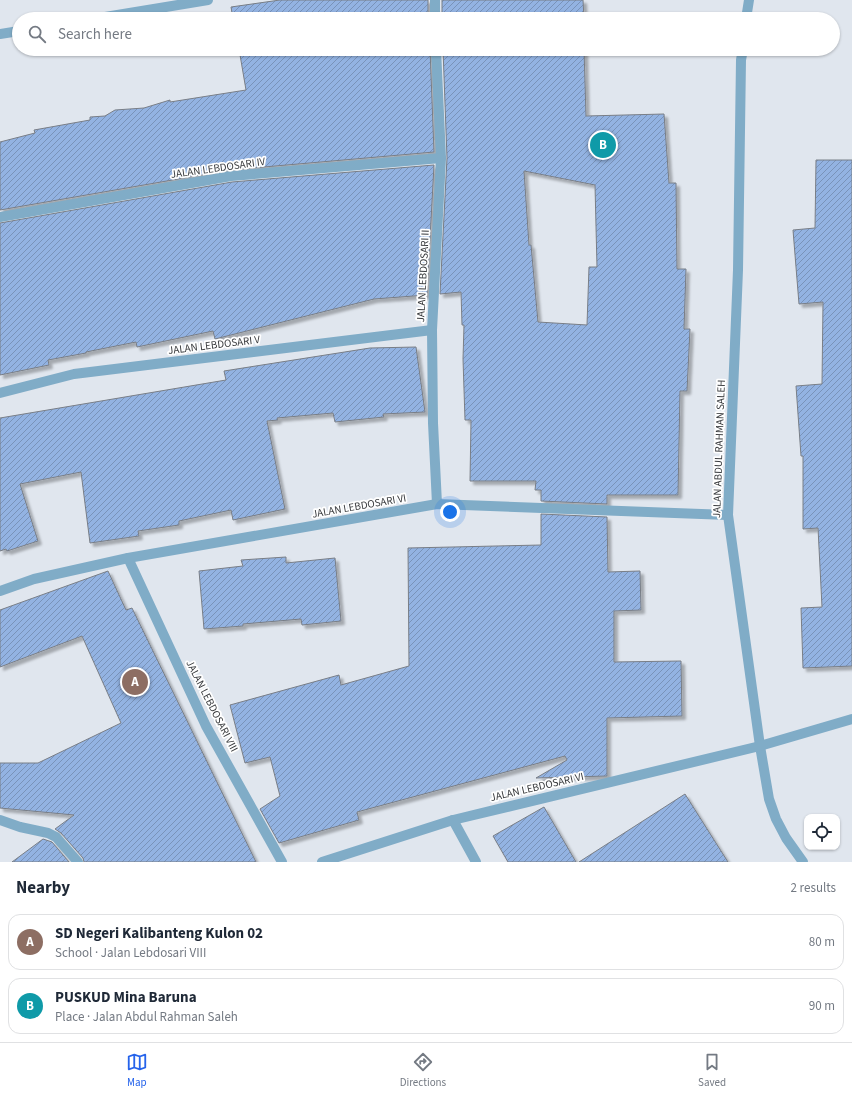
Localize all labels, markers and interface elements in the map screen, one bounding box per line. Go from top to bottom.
search box [12,12,840,56]
icon: search [26,23,48,45]
text: Search here [58,24,132,45]
pin: B [590,130,616,160]
street label: JALAN LEBDOSARI IV [170,154,267,182]
street label: JALAN LEBDOSARI II [413,229,433,323]
street label: JALAN LEBDOSARI V [167,332,261,358]
street label: JALAN ABDUL RAHMAN SALEH [709,379,729,519]
street label: JALAN LEBDOSARI VI [311,490,407,522]
your location [440,502,460,522]
street label: JALAN LEBDOSARI VIII [182,658,242,754]
pin: A [122,667,148,697]
street label: JALAN LEBDOSARI VI [489,769,585,805]
map controls [804,814,840,850]
button: locate [804,814,840,850]
text: Nearby [16,876,70,900]
text: 2 results [791,879,836,897]
text: SD Negeri Kalibanteng Kulon 02 [55,923,263,944]
text: A [26,933,34,951]
text: 80 m [809,933,835,951]
text: School · Jalan Lebdosari VIII [55,944,206,962]
text: PUSKUD Mina Baruna [55,987,197,1008]
text: B [26,997,34,1015]
text: 90 m [809,997,835,1015]
text: Place · Jalan Abdul Rahman Saleh [55,1008,238,1026]
tab: Map [126,1051,148,1090]
tab: Directions [400,1051,446,1090]
tab: Saved [698,1051,726,1090]

